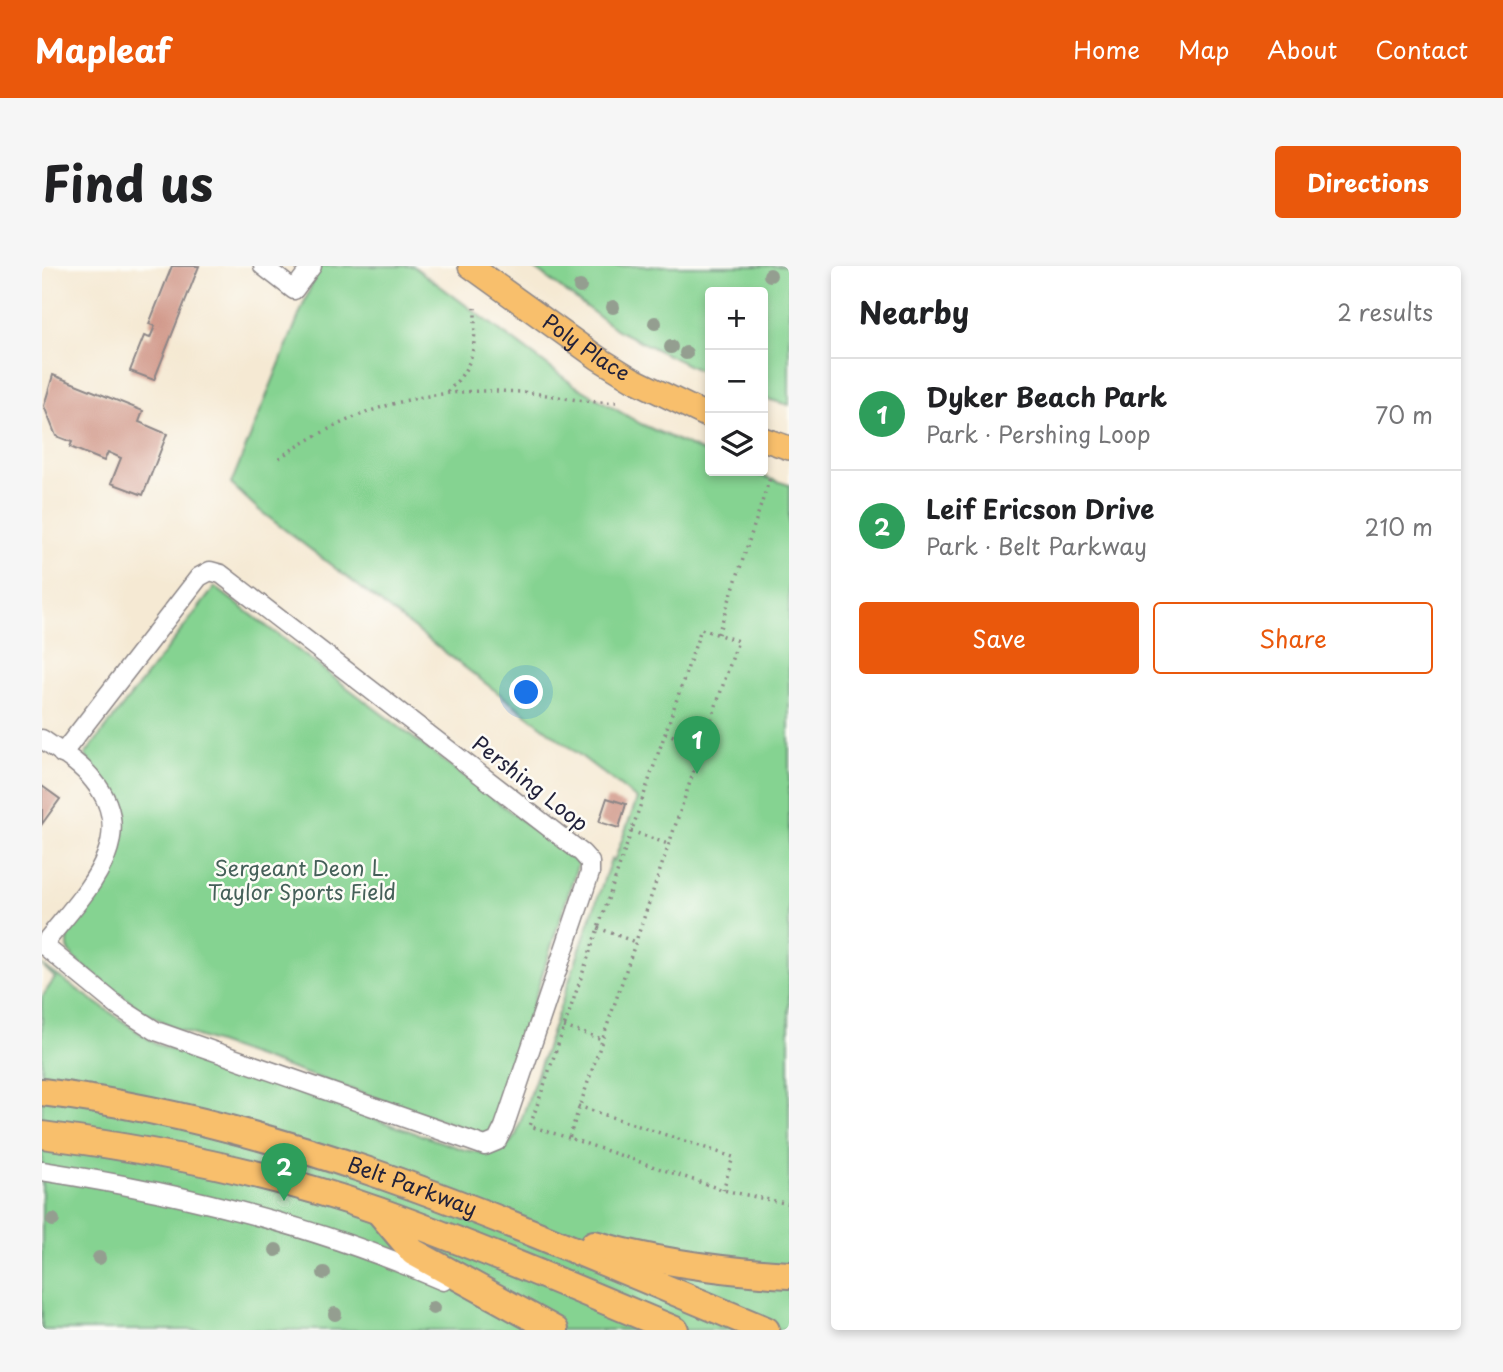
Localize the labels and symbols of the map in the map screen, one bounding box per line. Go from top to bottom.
street label: Poly Place [536,305,637,388]
your location [509,675,543,709]
pin: 1 [674,716,720,774]
street label: Pershing Loop [466,727,596,838]
park label: Sergeant Deon L. Taylor Sports Field [208,851,396,907]
pin: 2 [261,1143,307,1201]
street label: Belt Parkway [344,1147,482,1223]

